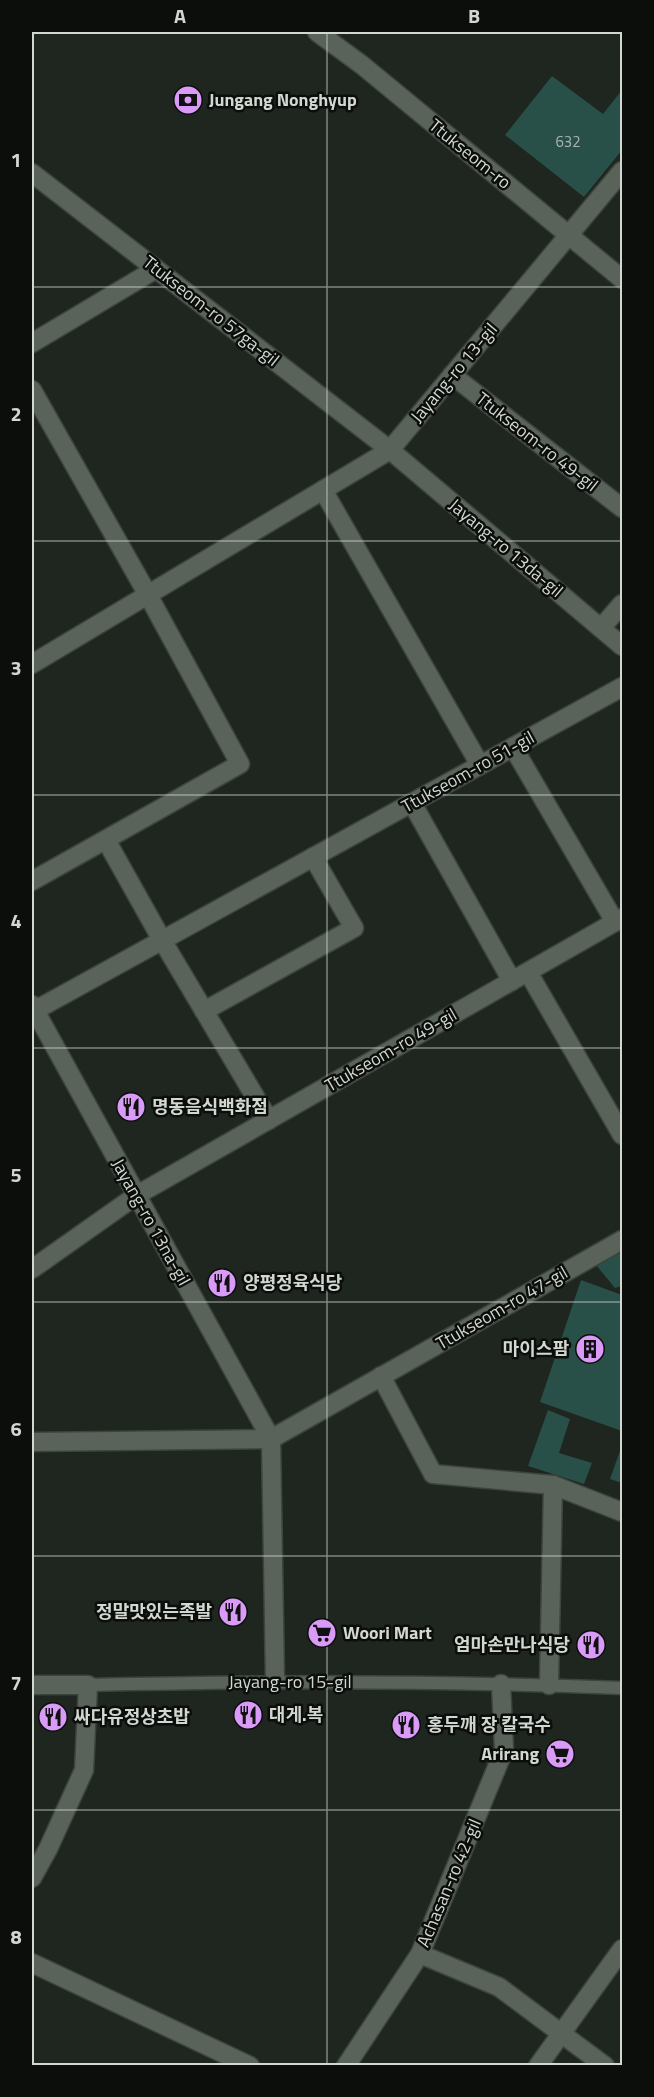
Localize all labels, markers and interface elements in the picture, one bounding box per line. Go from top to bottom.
text: A [174,0,186,31]
text: B [468,0,480,31]
bank icon: Jungang Nonghyup [172,84,204,116]
place label: Jungang Nonghyup [209,86,357,113]
street label: Ttukseom-ro [423,112,517,195]
house number: 632 [555,130,581,153]
text: 1 [10,144,22,175]
street label: Ttukseom-ro 57ga-gil [137,249,285,373]
street label: Jayang-ro 13-gil [404,317,504,429]
street label: Ttukseom-ro 49-gil [471,385,604,498]
text: 2 [10,398,22,429]
street label: Jayang-ro 13da-gil [443,492,569,604]
text: 3 [10,652,22,683]
street label: Ttukseom-ro 51-gil [396,724,539,819]
text: 4 [10,905,22,936]
street label: Ttukseom-ro 49-gil [320,1001,462,1098]
restaurant icon: 명동음식백화점 [115,1091,147,1123]
place label: 명동음식백화점 [152,1093,268,1120]
street label: Jayang-ro 13na-gil [105,1153,198,1290]
text: 5 [10,1159,22,1190]
street label: Ttukseom-ro 47-gil [431,1259,573,1356]
restaurant icon: 양평정육식당 [206,1267,238,1299]
place label: 양평정육식당 [243,1269,342,1296]
building icon: 마이스팜 [574,1333,606,1365]
place label: 마이스팜 [503,1335,569,1362]
text: 6 [10,1413,22,1444]
restaurant icon: 정말맛있는족발 [217,1596,249,1628]
place label: 정말맛있는족발 [96,1598,212,1625]
supermarket icon: Woori Mart [306,1617,338,1649]
place label: Woori Mart [343,1619,432,1646]
restaurant icon: 엄마손만나식당 [575,1629,607,1661]
place label: 엄마손만나식당 [454,1631,570,1658]
text: 7 [10,1667,22,1698]
street label: Jayang-ro 15-gil [228,1668,352,1695]
restaurant icon: 대게.복 [232,1699,264,1731]
restaurant icon: 싸다유정상초밥 [37,1701,69,1733]
place label: 대게.복 [269,1701,323,1728]
place label: 싸다유정상초밥 [74,1703,190,1730]
restaurant icon: 홍두깨 장 칼국수 [390,1709,422,1741]
place label: 홍두깨 장 칼국수 [427,1711,551,1738]
supermarket icon: Arirang [544,1738,576,1770]
place label: Arirang [481,1740,539,1767]
street label: Achasan-ro 42-gil [409,1814,488,1951]
text: 8 [10,1921,22,1952]

